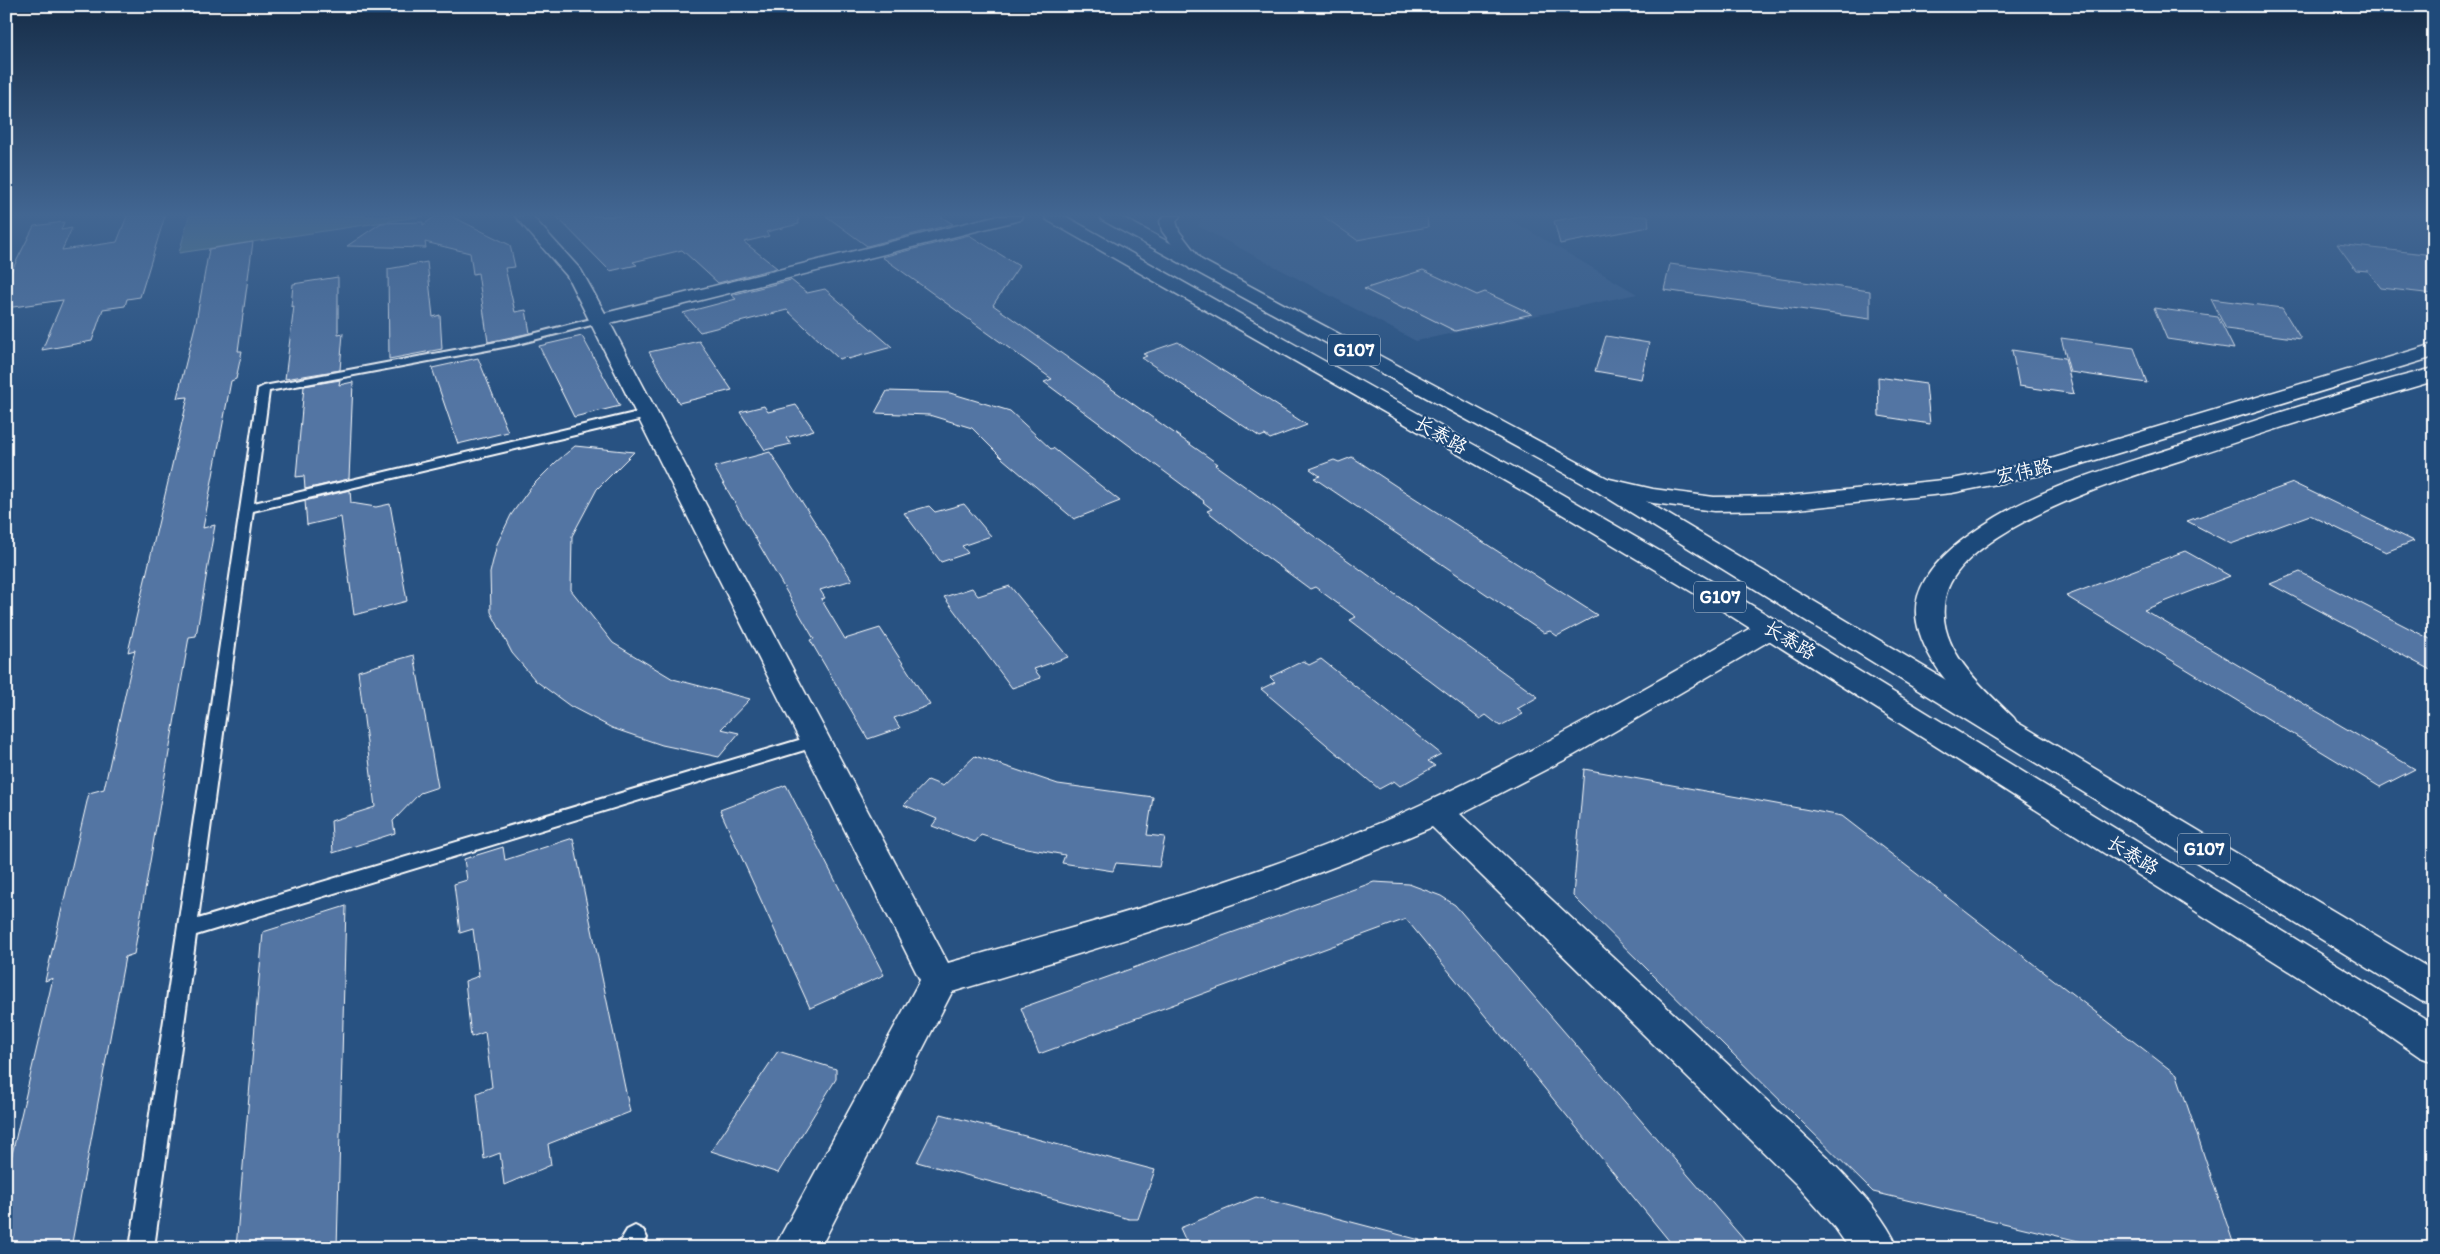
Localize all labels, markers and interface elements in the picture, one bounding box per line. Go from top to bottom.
road number: G107 [1328,334,1380,366]
street label: 长泰路 [1410,411,1472,459]
street label: 宏伟路 [1994,454,2054,488]
road number: G107 [1694,582,1746,612]
street label: 长泰路 [1760,615,1820,665]
street label: 长泰路 [2103,830,2163,880]
road number: G107 [2178,834,2230,864]

